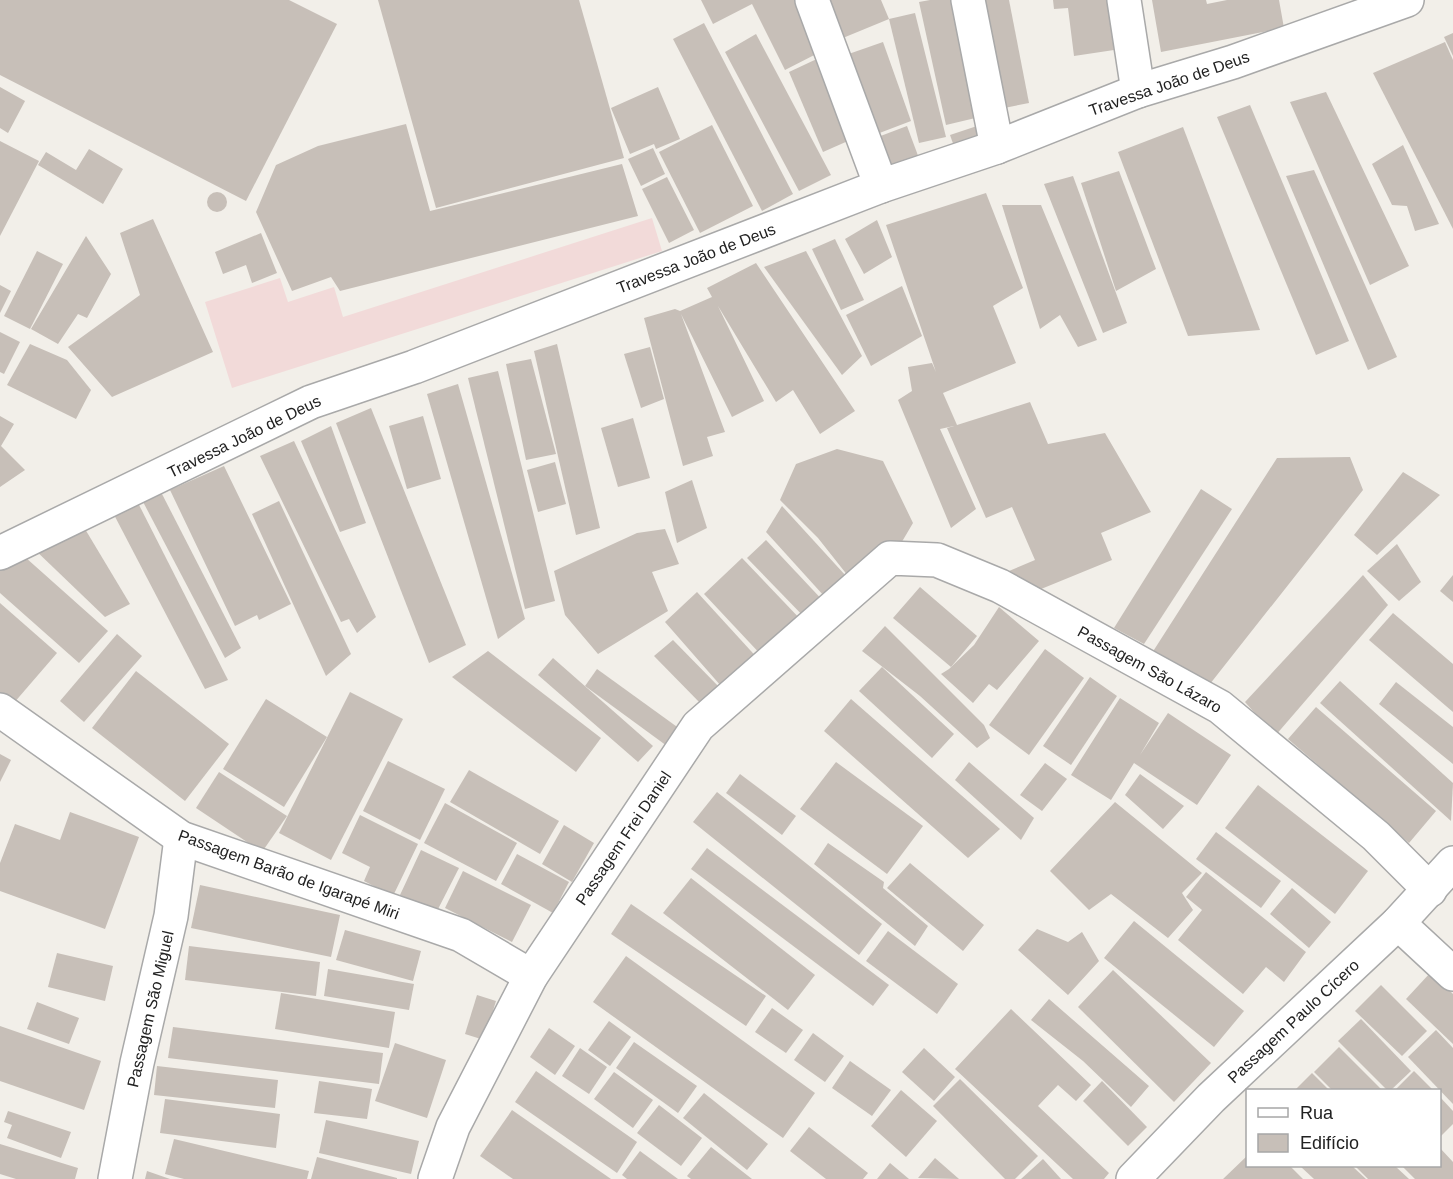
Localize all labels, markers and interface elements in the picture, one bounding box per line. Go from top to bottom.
street label: Travessa João de Deus [1087,48,1252,119]
street label: Travessa João de Deus [615,220,778,297]
street label: Travessa João de Deus [165,392,324,481]
street label: Passagem São Lázaro [1075,623,1225,716]
street label: Passagem Frei Daniel [572,768,674,908]
street label: Passagem Barão de Igarapé Miri [176,826,402,922]
street label: Passagem São Miguel [124,929,177,1089]
street label: Passagem Paulo Cícero [1224,956,1362,1086]
legend [1246,1089,1441,1167]
text: Rua [1300,1103,1334,1123]
text: Edifício [1300,1133,1359,1153]

